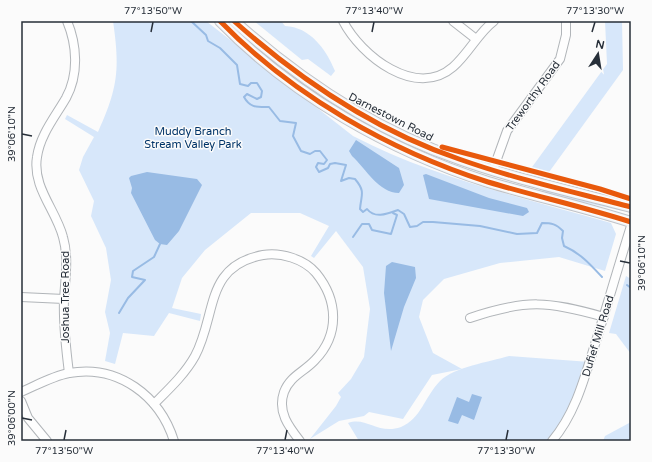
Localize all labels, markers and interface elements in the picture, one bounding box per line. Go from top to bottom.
text: 77°13'50"W [124,5,182,17]
text: 77°13'40"W [345,5,403,17]
text: 77°13'30"W [566,5,624,17]
north arrow [578,34,618,74]
text: N [594,37,606,52]
street label: Treworthy Road [503,59,563,133]
street label: Darnestown Road [346,90,436,144]
text: 39°06'10"N [6,106,18,162]
park label: Muddy Branch Stream Valley Park [144,125,242,151]
text: 39°06'10"N [636,235,648,291]
street label: Joshua Tree Road [59,251,72,343]
street label: Dufief Mill Road [579,294,617,378]
text: 39°06'00"N [6,390,18,446]
text: 77°13'50"W [35,445,93,457]
text: 77°13'40"W [256,445,314,457]
text: 77°13'30"W [477,445,535,457]

